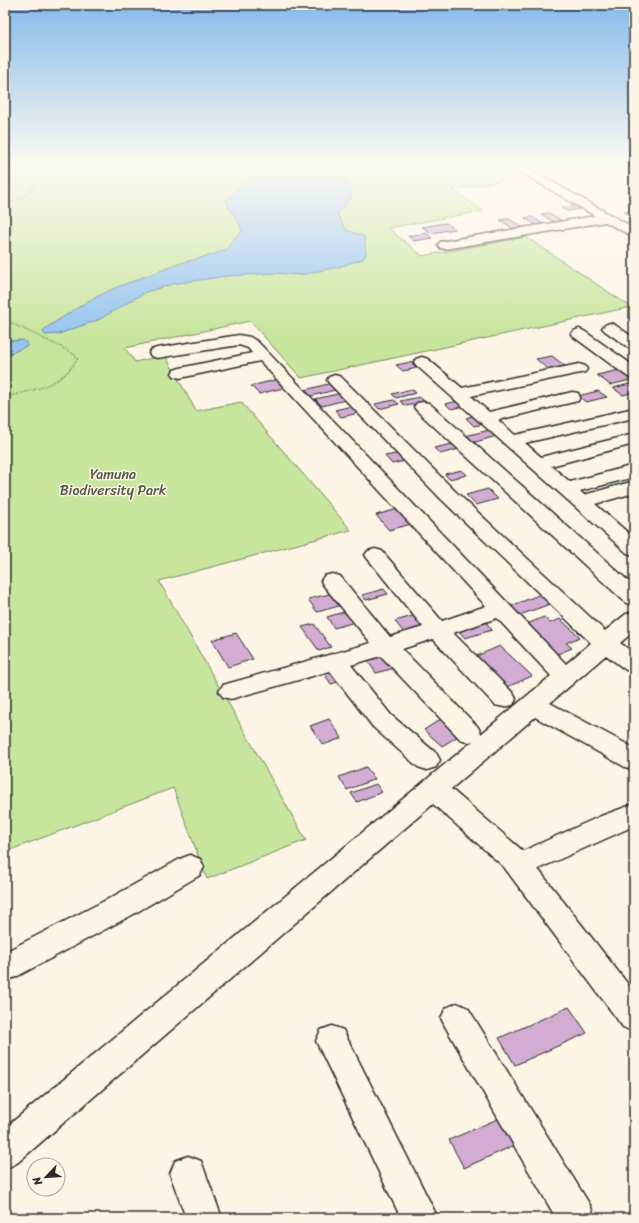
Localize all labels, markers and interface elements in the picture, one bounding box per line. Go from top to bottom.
park label: Yamuna Biodiversity Park [60,462,167,503]
north arrow [26,1157,66,1197]
text: N [27,1173,48,1189]

